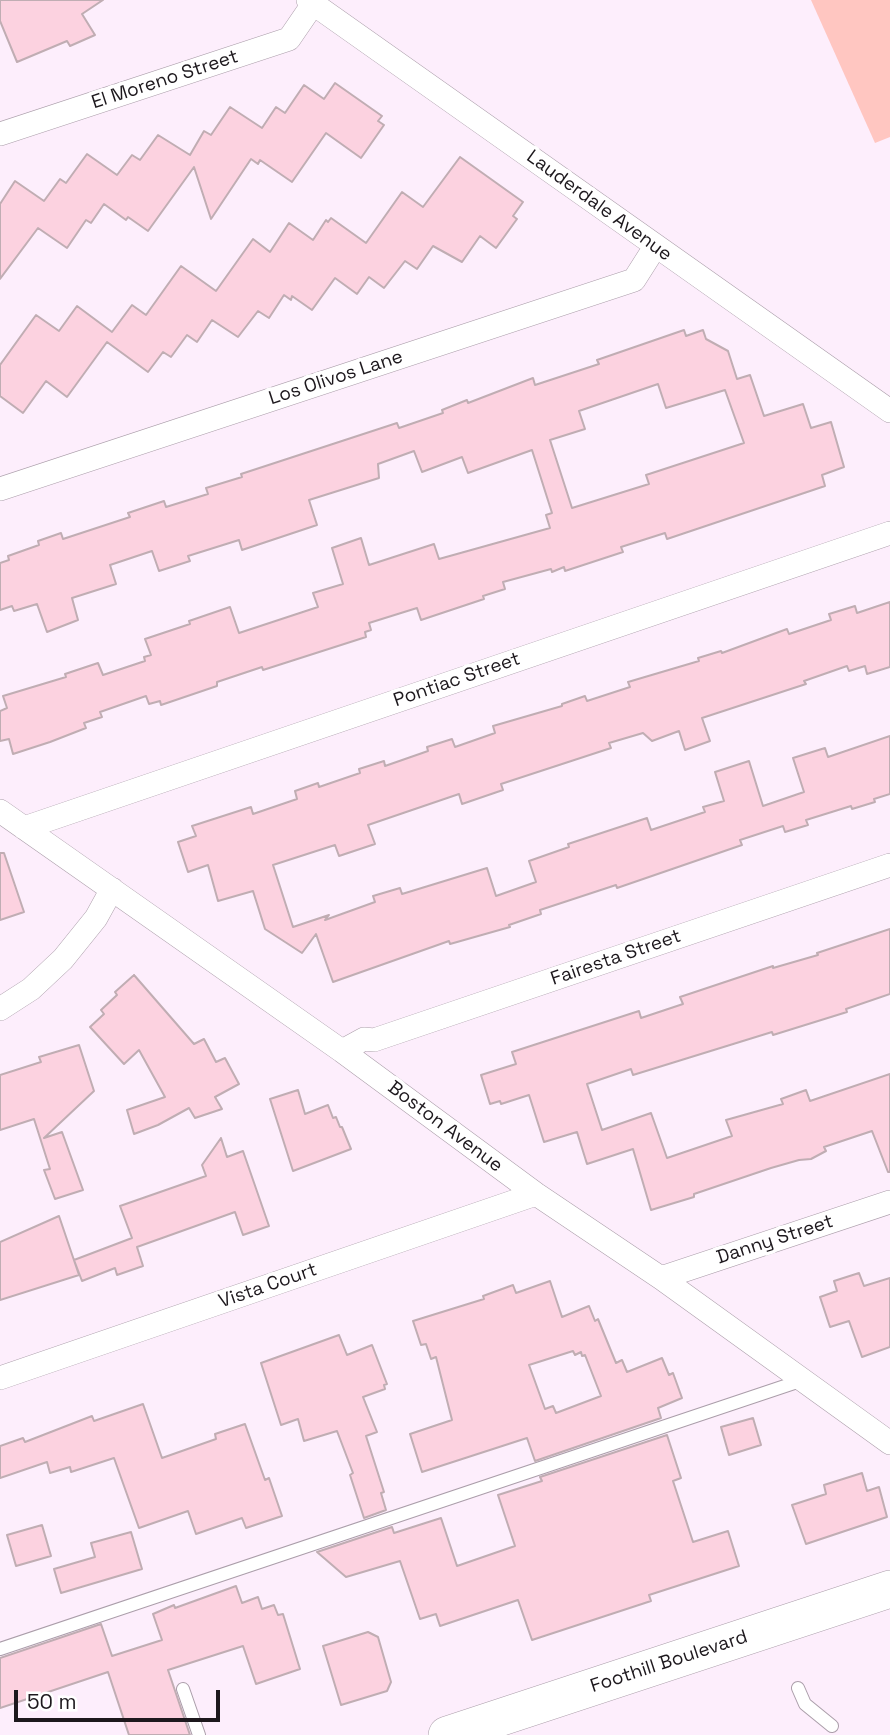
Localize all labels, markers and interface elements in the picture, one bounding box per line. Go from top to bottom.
street label: El Moreno Street [89,46,241,114]
street label: Lauderdale Avenue [522,146,676,266]
street label: Los Olivos Lane [266,346,406,410]
street label: Pontiac Street [391,648,523,712]
street label: Fairesta Street [548,925,684,991]
street label: Boston Avenue [383,1076,507,1178]
street label: Danny Street [714,1210,836,1270]
street label: Vista Court [216,1259,320,1313]
street label: Foothill Boulevard [588,1626,750,1698]
scale bar [18,1676,224,1720]
text: 50 m [27,1688,77,1715]

